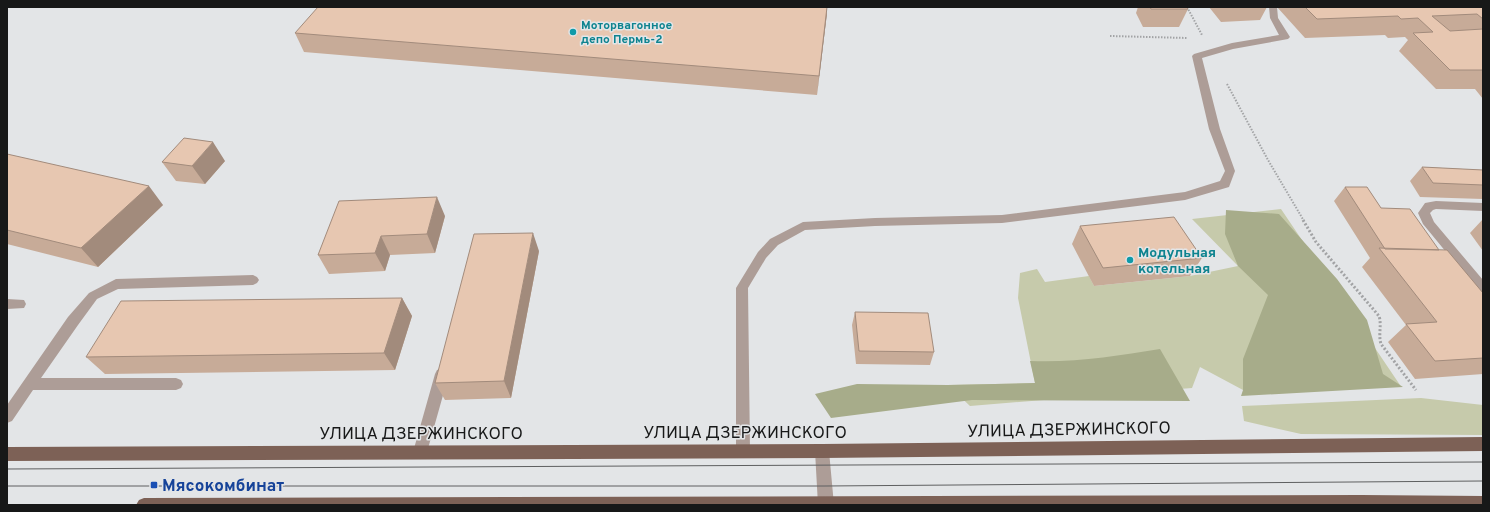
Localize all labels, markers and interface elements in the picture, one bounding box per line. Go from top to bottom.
place label: Моторвагонное депо Пермь-2 [581,18,672,48]
marker: Моторвагонное депо Пермь-2 [568,27,578,37]
place label: Модульная котельная [1138,245,1216,278]
marker: Модульная котельная [1125,255,1135,265]
street label: УЛИЦА ДЗЕРЖИНСКОГО [967,418,1171,444]
street label: УЛИЦА ДЗЕРЖИНСКОГО [643,423,847,445]
street label: УЛИЦА ДЗЕРЖИНСКОГО [319,424,523,446]
place label: Мясокомбинат [162,476,284,498]
marker: Мясокомбинат [149,480,159,490]

